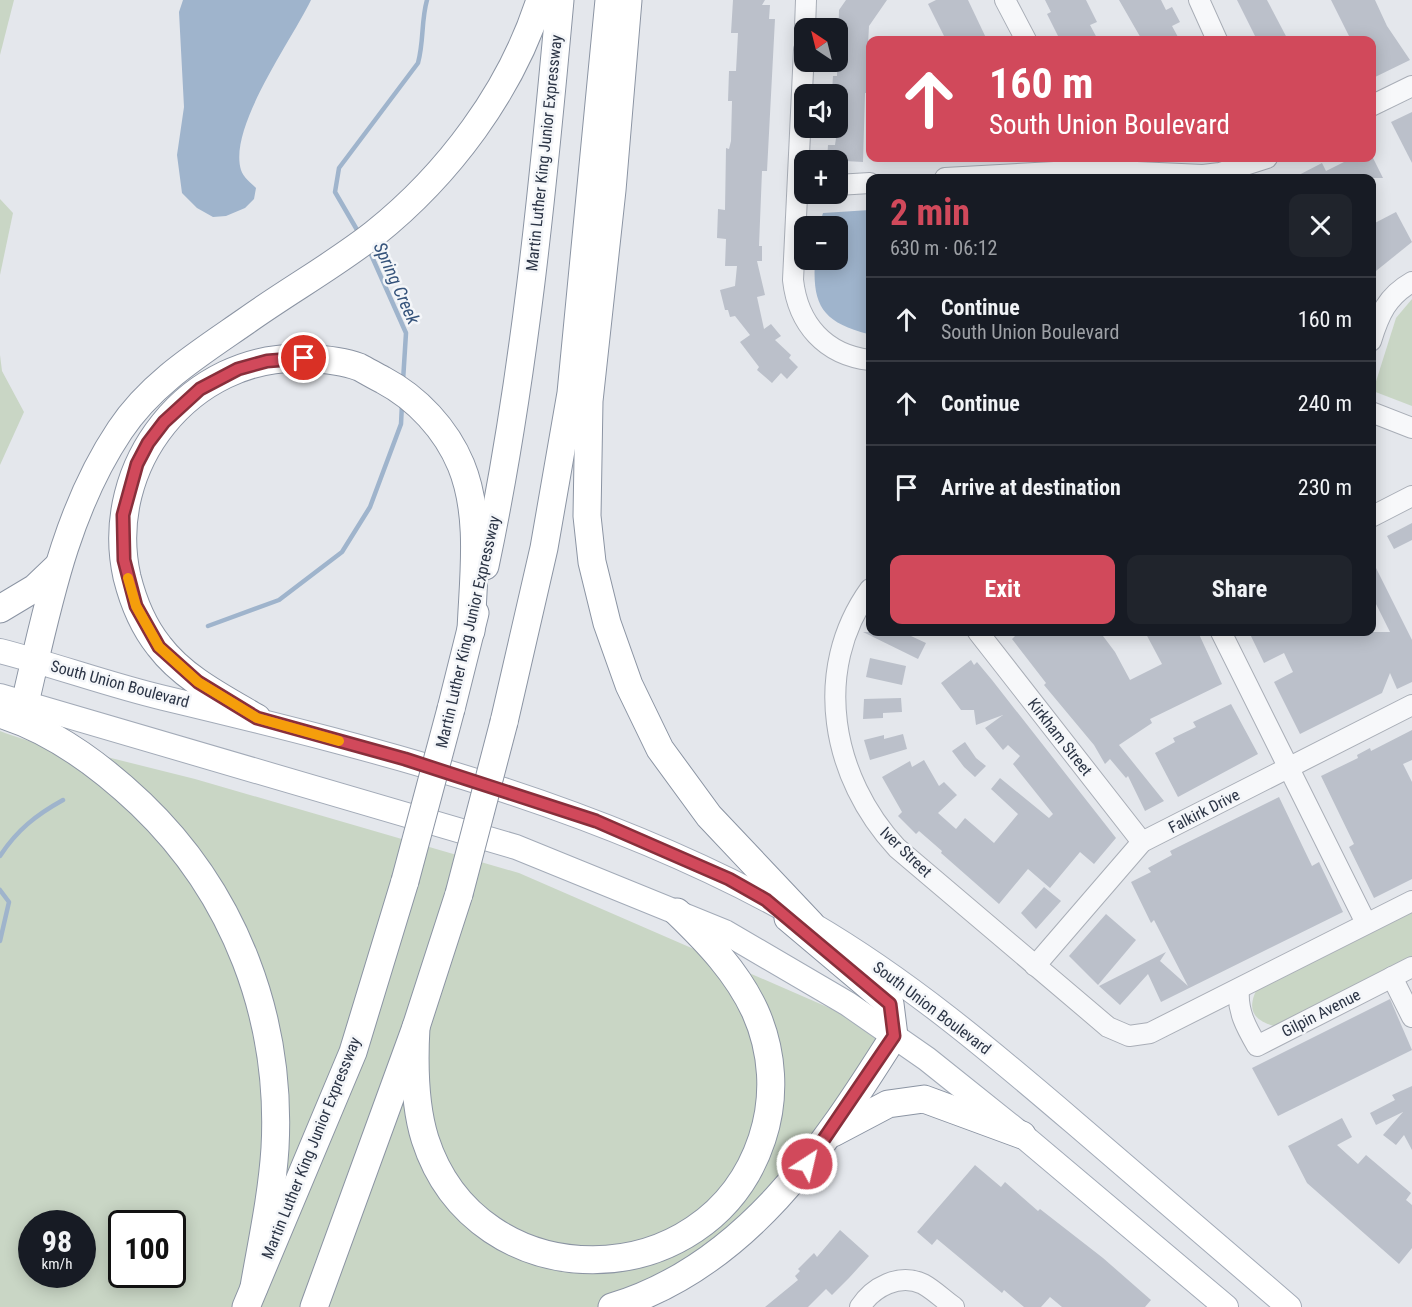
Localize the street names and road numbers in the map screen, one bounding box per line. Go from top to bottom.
street label: Martin Luther King Junior Expressway [522,33,566,272]
street label: Martin Luther King Junior Expressway [432,514,504,750]
street label: South Union Boulevard [49,656,191,712]
street label: Kirkham Street [1024,694,1096,780]
street label: Falkirk Drive [1165,785,1243,837]
street label: Iver Street [876,823,936,881]
street label: South Union Boulevard [869,957,995,1059]
street label: Gilpin Avenue [1278,985,1364,1041]
street label: Martin Luther King Junior Expressway [258,1034,364,1262]

